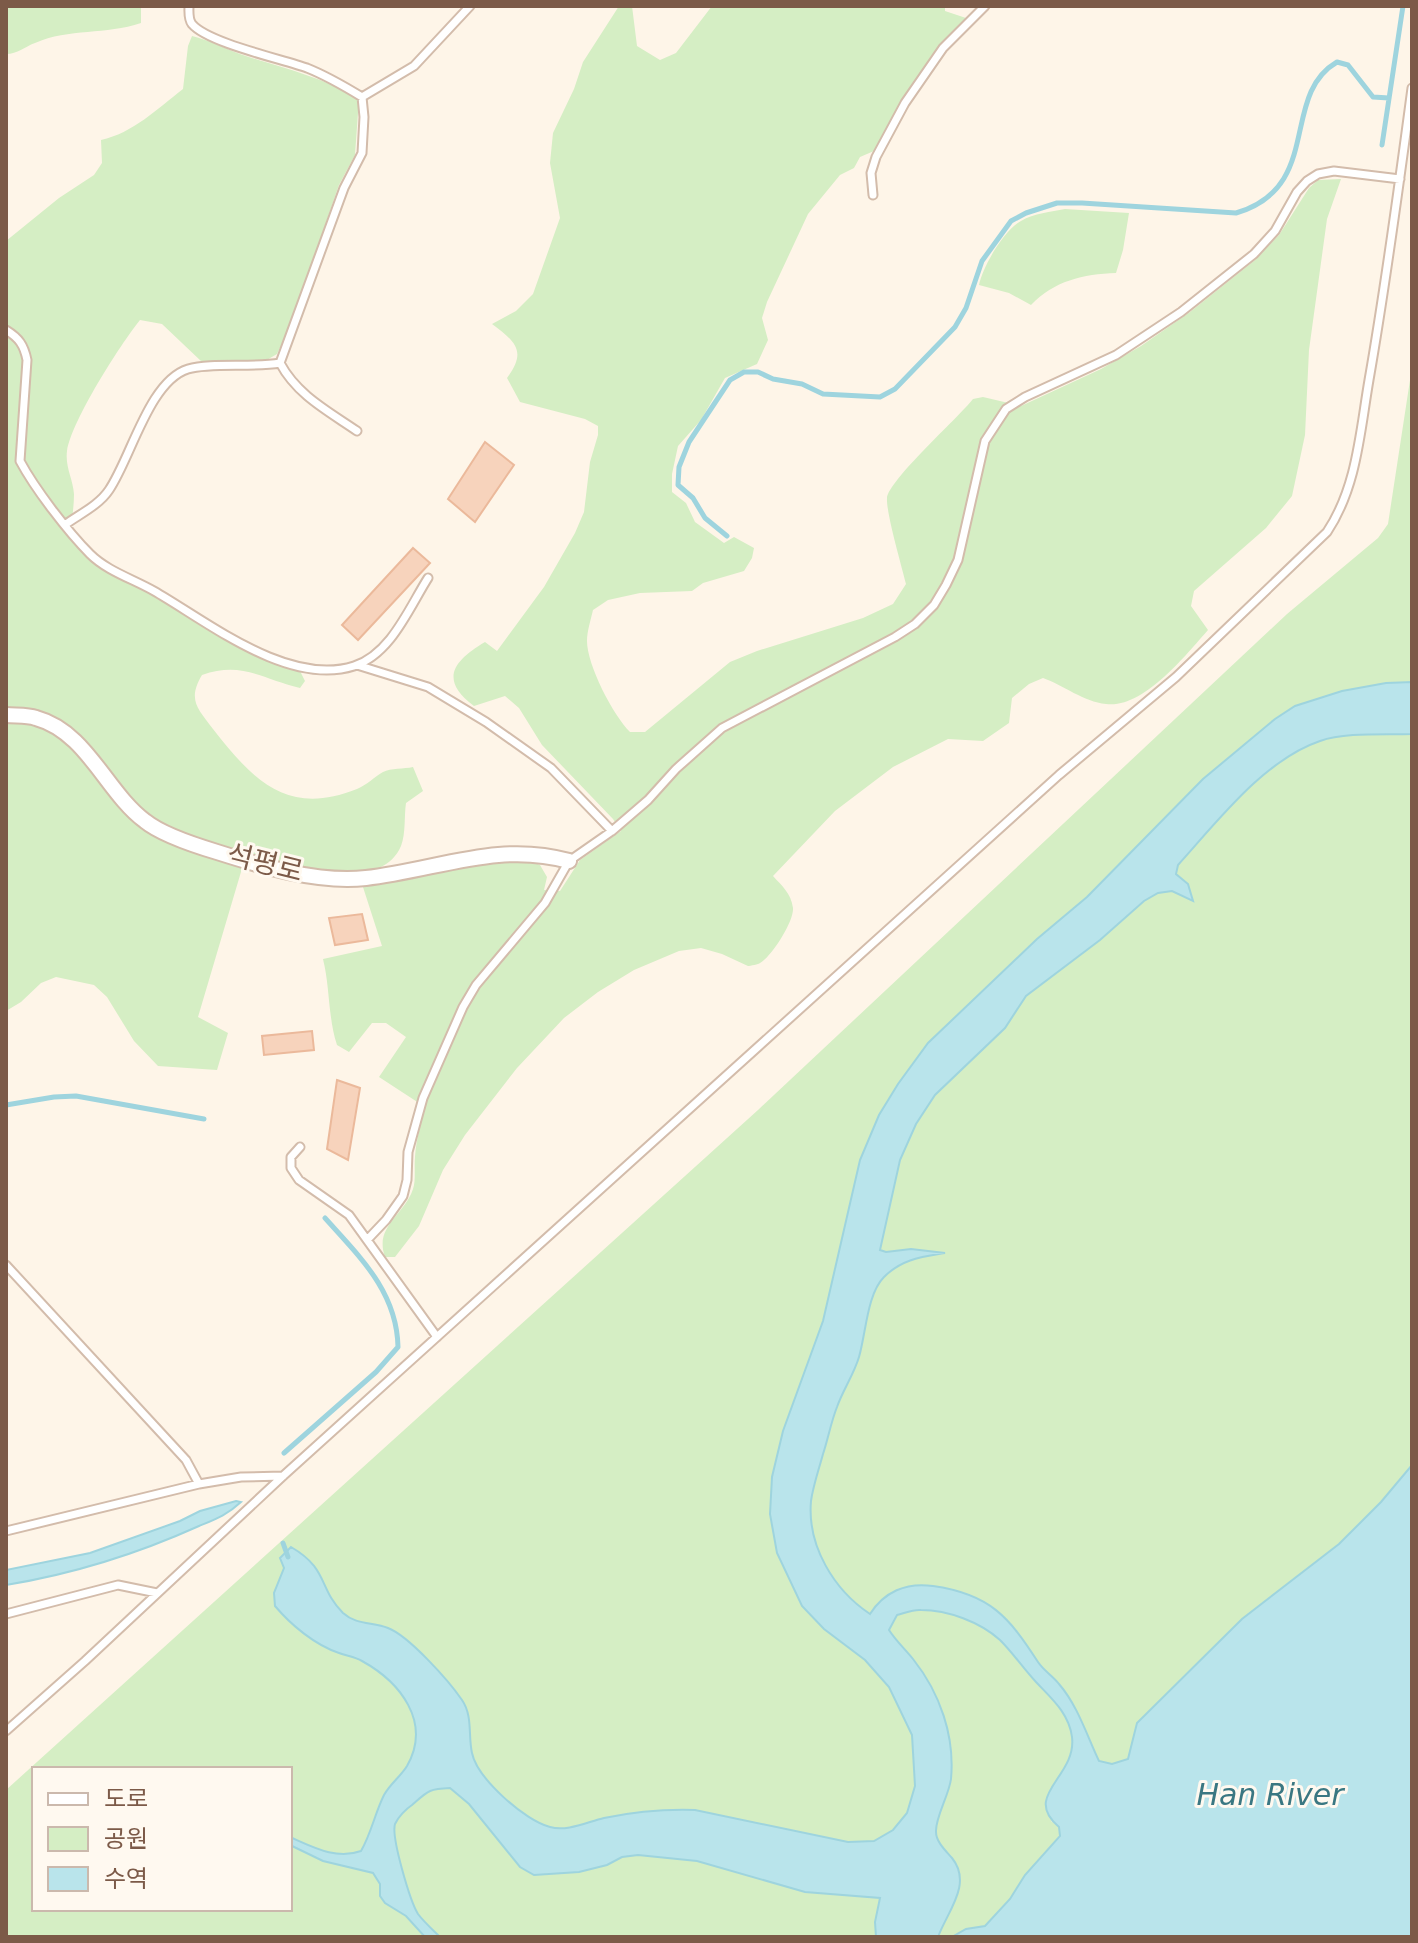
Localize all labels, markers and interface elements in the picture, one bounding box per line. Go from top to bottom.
street label: 석평로 [224,838,306,888]
legend [32,1767,292,1911]
water label: Han River [1196,1777,1345,1812]
text: 도로 [104,1785,148,1813]
text: 공원 [104,1825,148,1853]
text: 수역 [104,1865,148,1893]

